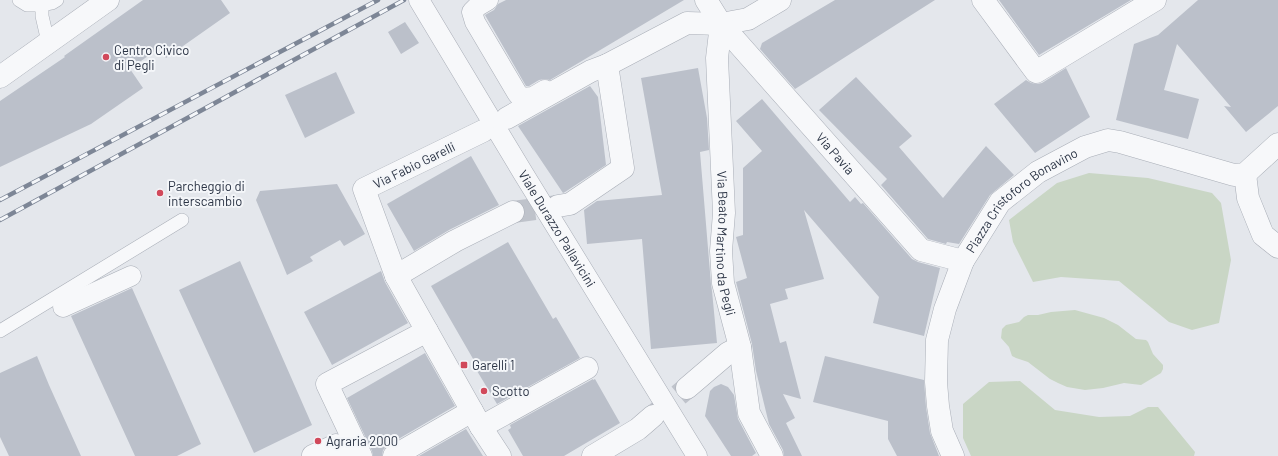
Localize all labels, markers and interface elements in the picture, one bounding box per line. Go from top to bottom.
place label: Centro Civico di Pegli [114,42,189,73]
marker: Centro Civico di Pegli [101,52,111,62]
street label: Via Pavia [813,129,858,178]
street label: Via Fabio Garelli [370,138,458,192]
street label: Piazza Cristoforo Bonavino [962,144,1080,256]
street label: Viale Durazzo Pallavicini [515,167,599,290]
street label: Via Beato Martino da Pegli [713,170,739,317]
place label: Parcheggio di interscambio [168,178,245,209]
marker: Parcheggio di interscambio [155,188,165,198]
place label: Garelli 1 [472,357,515,373]
marker: Garelli 1 [459,360,469,370]
place label: Scotto [492,383,530,399]
marker: Scotto [479,386,489,396]
place label: Agraria 2000 [326,433,398,449]
marker: Agraria 2000 [313,436,323,446]

